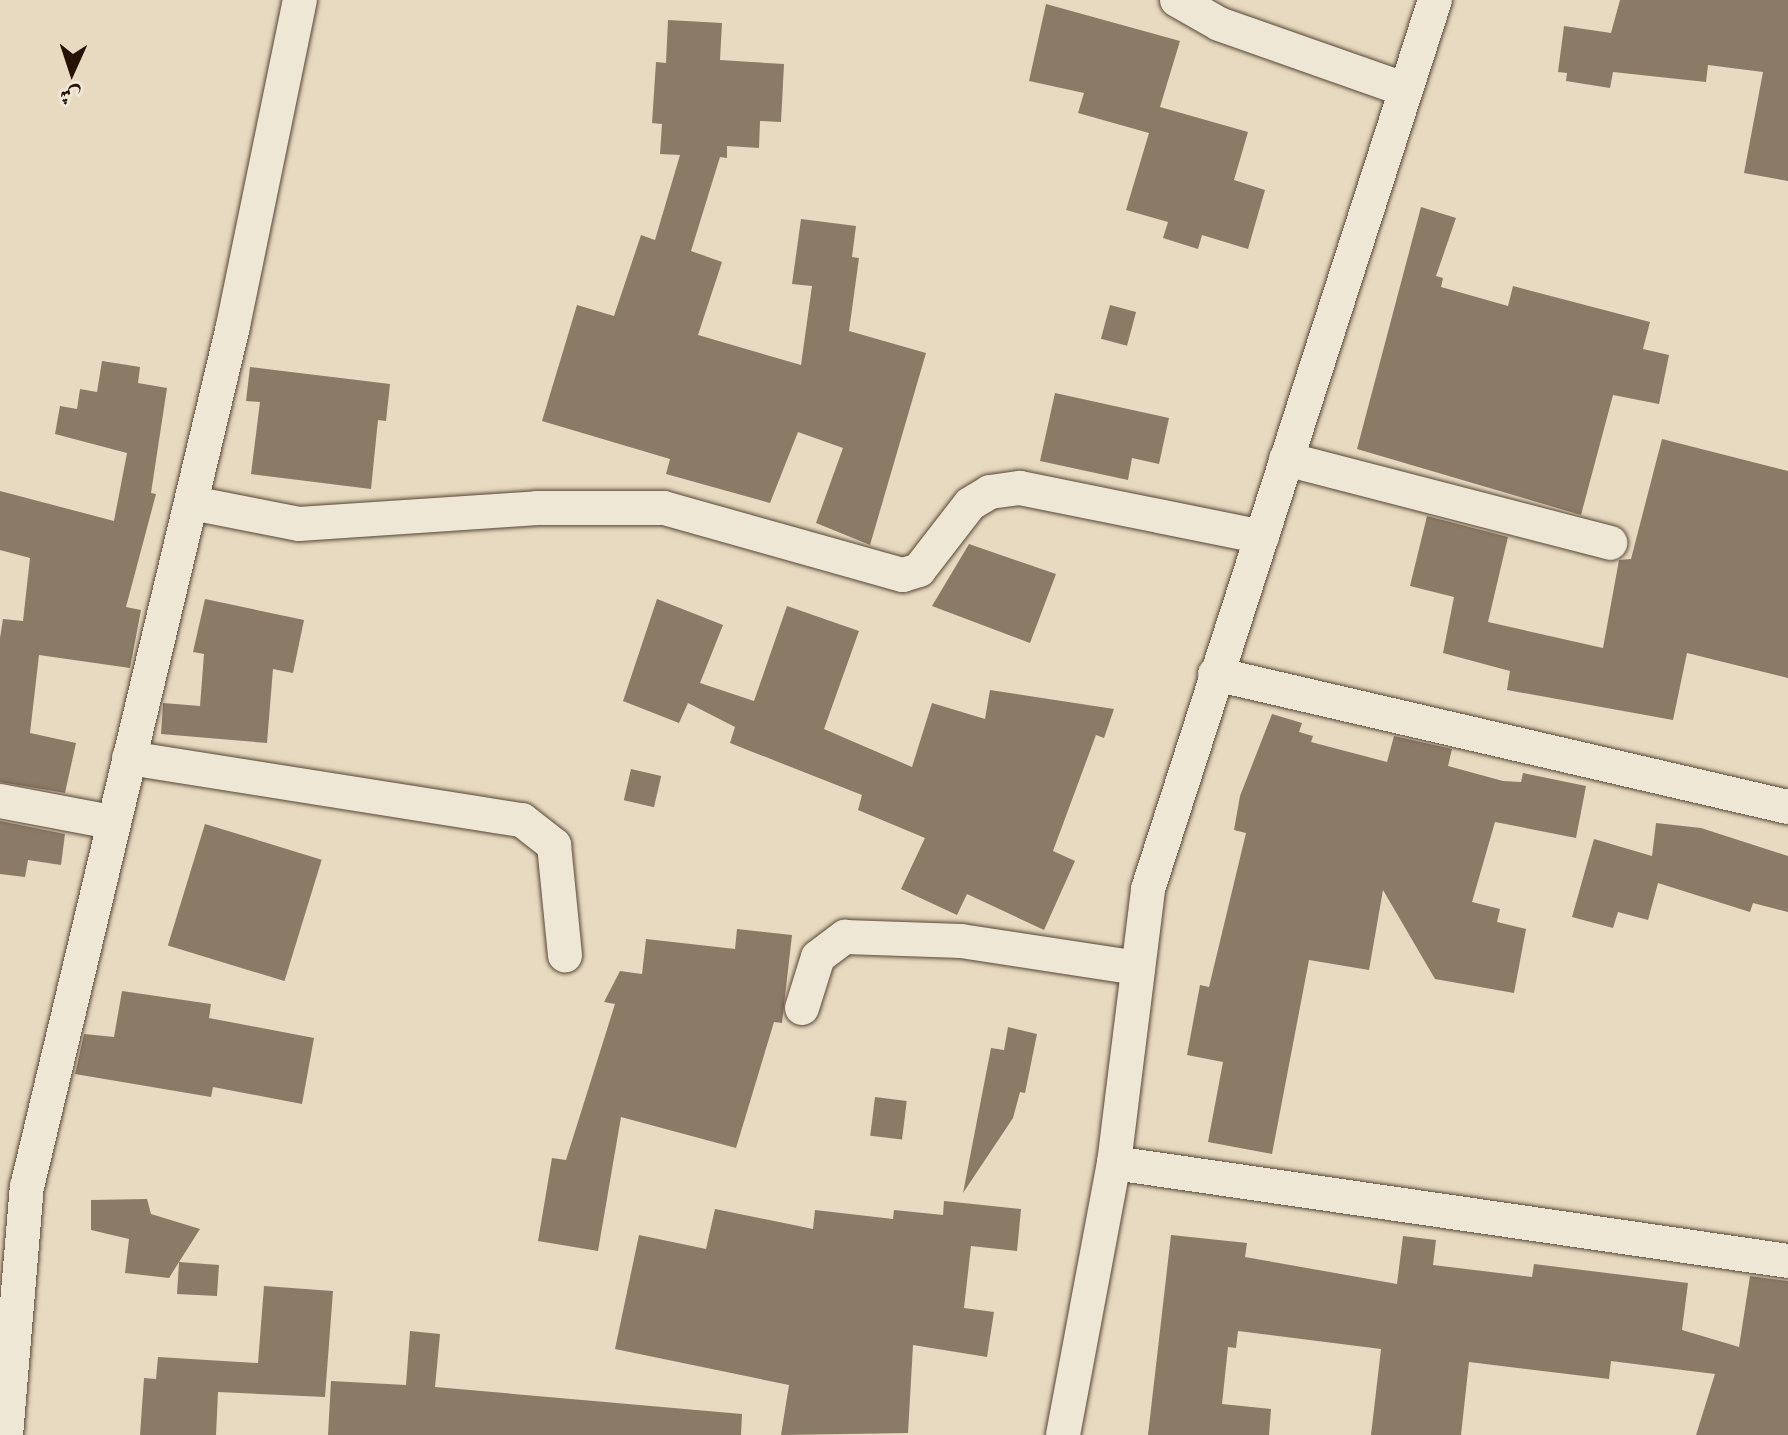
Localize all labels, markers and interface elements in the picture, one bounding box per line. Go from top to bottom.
north arrow [32,32,112,112]
text: ش [59,80,82,112]

